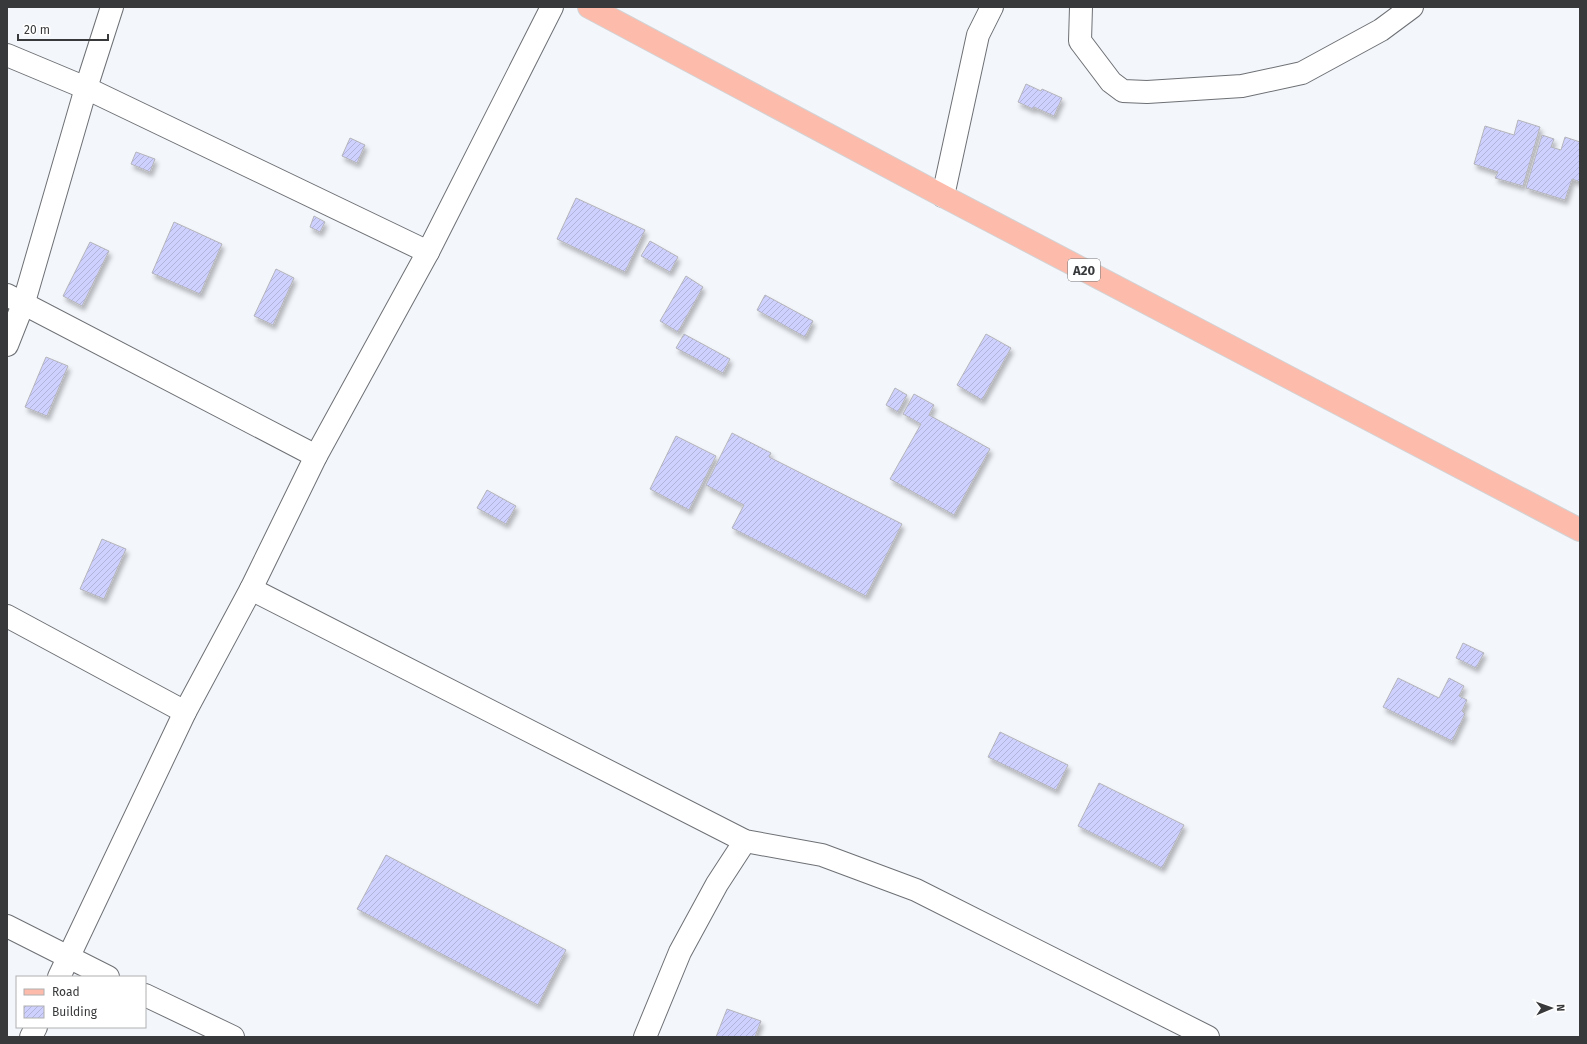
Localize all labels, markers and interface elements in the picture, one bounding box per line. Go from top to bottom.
scale bar [18,16,108,42]
text: 20 m [24,23,50,37]
road number: A20 [1068,259,1100,281]
legend [16,976,146,1028]
text: Road [52,985,80,999]
north arrow [1531,988,1571,1028]
text: N [1554,1004,1567,1012]
text: Building [52,1005,98,1019]

